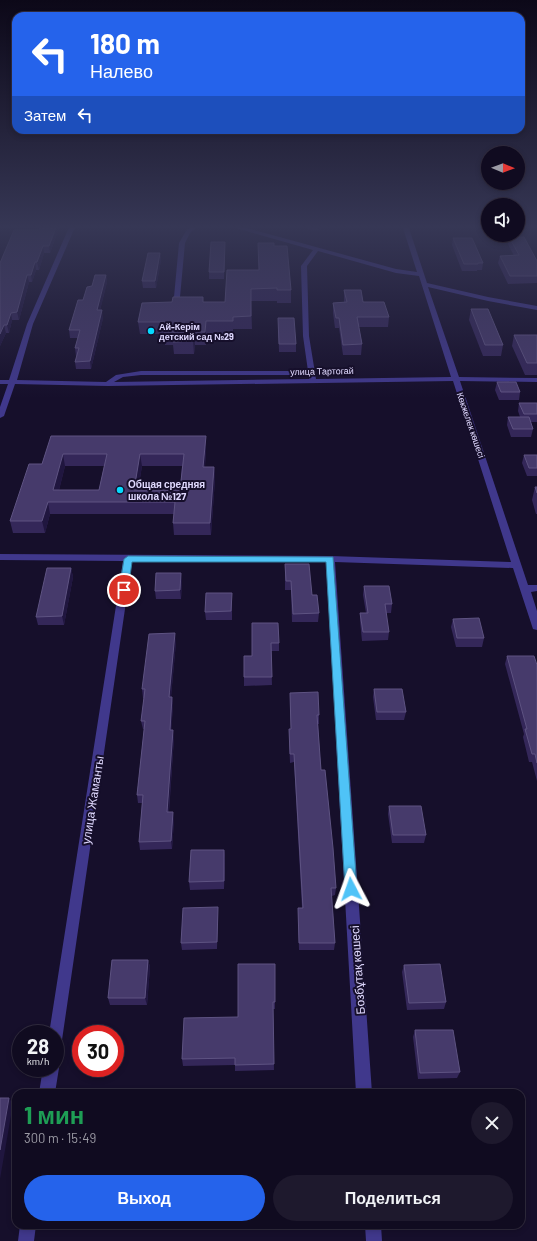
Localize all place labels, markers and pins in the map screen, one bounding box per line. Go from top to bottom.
place label: Ай-Керім детский сад №29 [159,321,234,342]
marker: Ай-Керім детский сад №29 [146,326,156,336]
place label: Общая средняя школа №127 [128,478,205,502]
marker: Общая средняя школа №127 [115,485,125,495]
pin [107,573,141,607]

